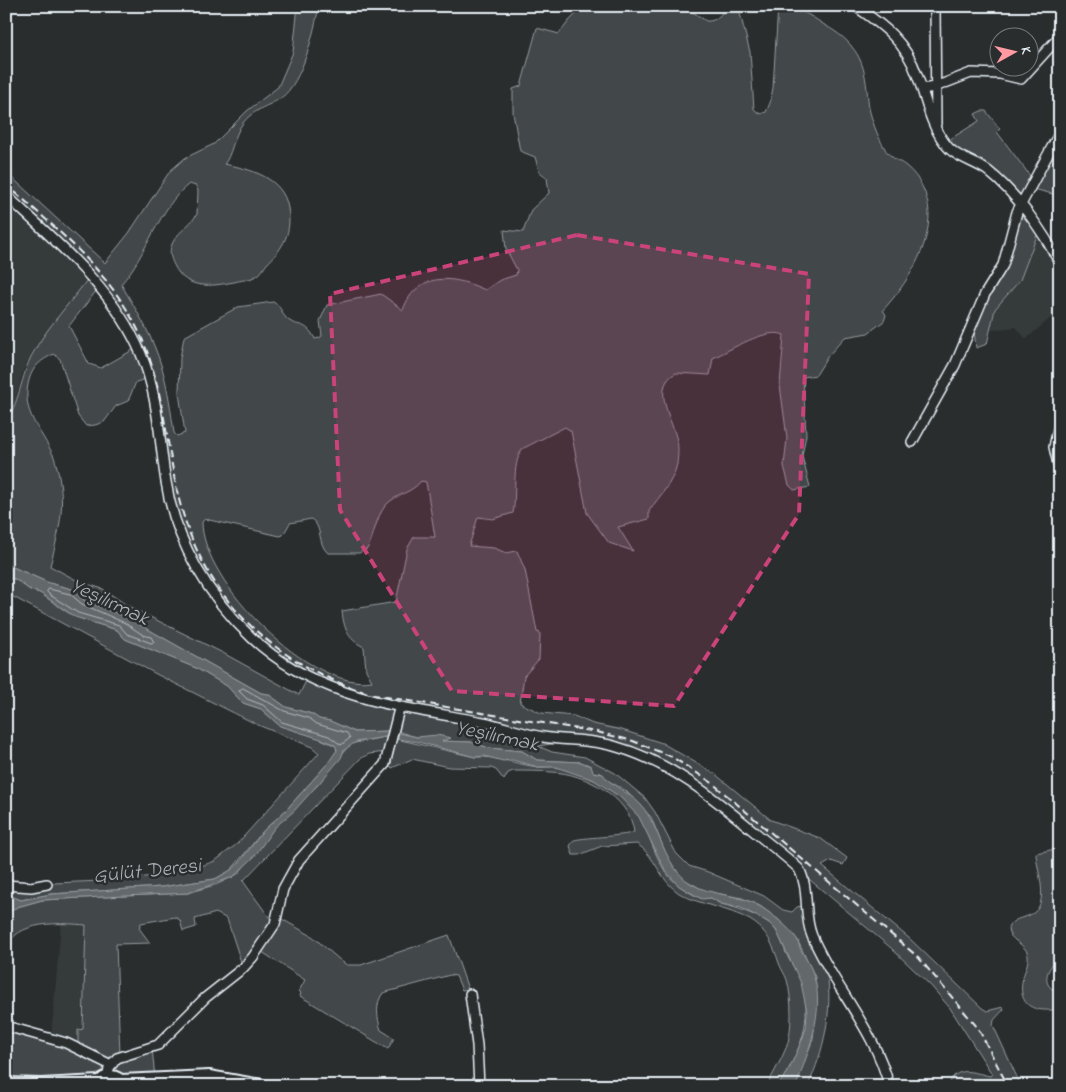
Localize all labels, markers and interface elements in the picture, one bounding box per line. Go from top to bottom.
north arrow [988,28,1038,78]
text: K [1015,46,1036,56]
water label: Yeşilırmak [65,571,154,635]
water label: Yeşilırmak [452,714,542,761]
water label: Gülüt Deresi [92,851,205,893]

